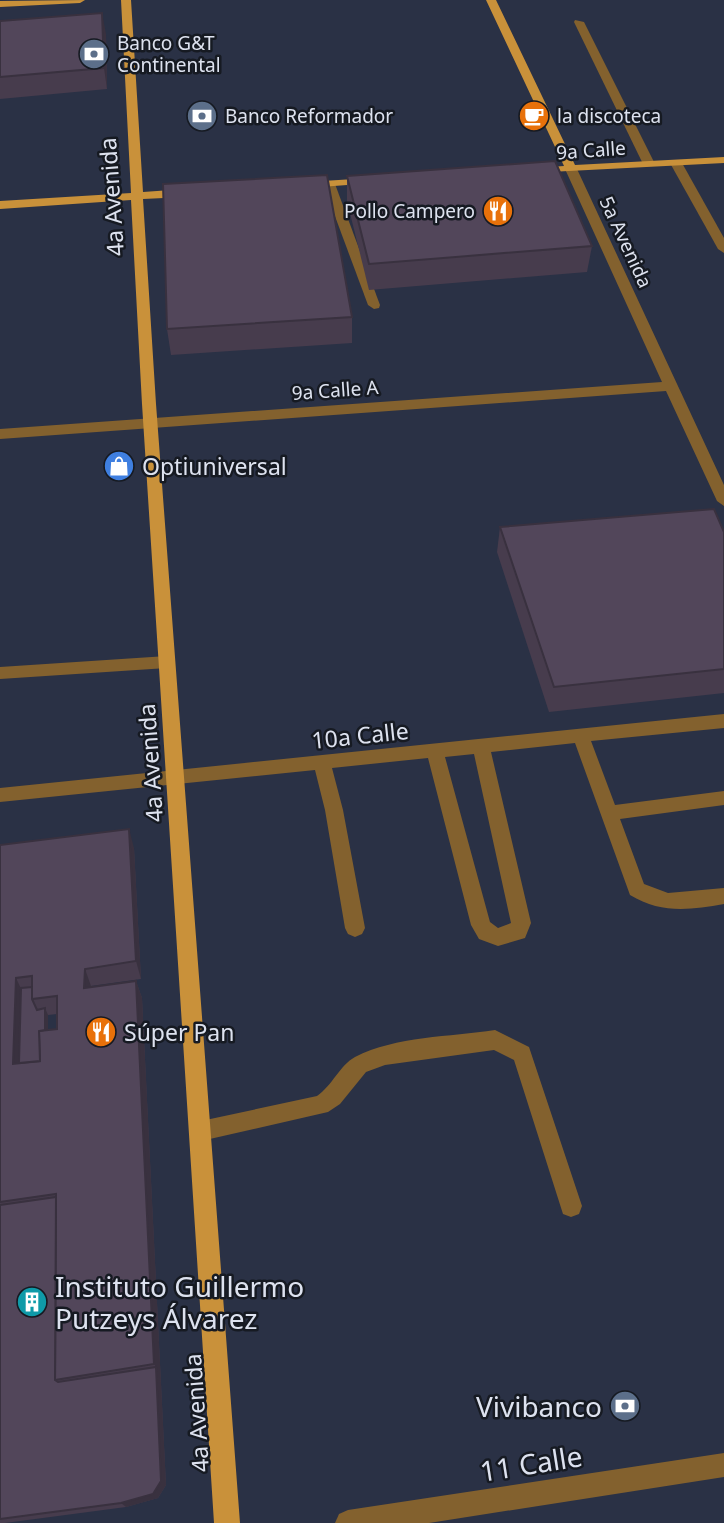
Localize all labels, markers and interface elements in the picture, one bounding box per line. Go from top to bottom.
place label: Banco G&T Continental [117,30,221,78]
bank icon: Banco G&T Continental [77,37,111,71]
bank icon: Banco Reformador [185,99,219,133]
cafe icon: la discoteca [517,99,551,133]
place label: Banco Reformador [225,103,393,129]
place label: la discoteca [557,103,661,129]
street label: 9a Calle [555,135,627,165]
street label: 4a Avenida [91,137,131,257]
street label: 5a Avenida [594,192,658,292]
restaurant icon: Pollo Campero [481,194,515,228]
place label: Pollo Campero [344,198,475,224]
street label: 9a Calle A [291,374,380,406]
shop icon: Optiuniversal [102,449,136,483]
place label: Optiuniversal [142,450,287,482]
street label: 4a Avenida [130,703,170,823]
street label: 10a Calle [310,714,410,756]
restaurant icon: Súper Pan [84,1015,118,1049]
place label: Súper Pan [124,1016,234,1048]
place label: Instituto Guillermo Putzeys Álvarez [55,1267,304,1337]
building icon: Instituto Guillermo Putzeys Álvarez [15,1285,49,1319]
street label: 4a Avenida [176,1353,216,1473]
place label: Vivibanco [476,1387,602,1425]
bank icon: Vivibanco [608,1389,642,1423]
street label: 11 Calle [477,1436,585,1490]

